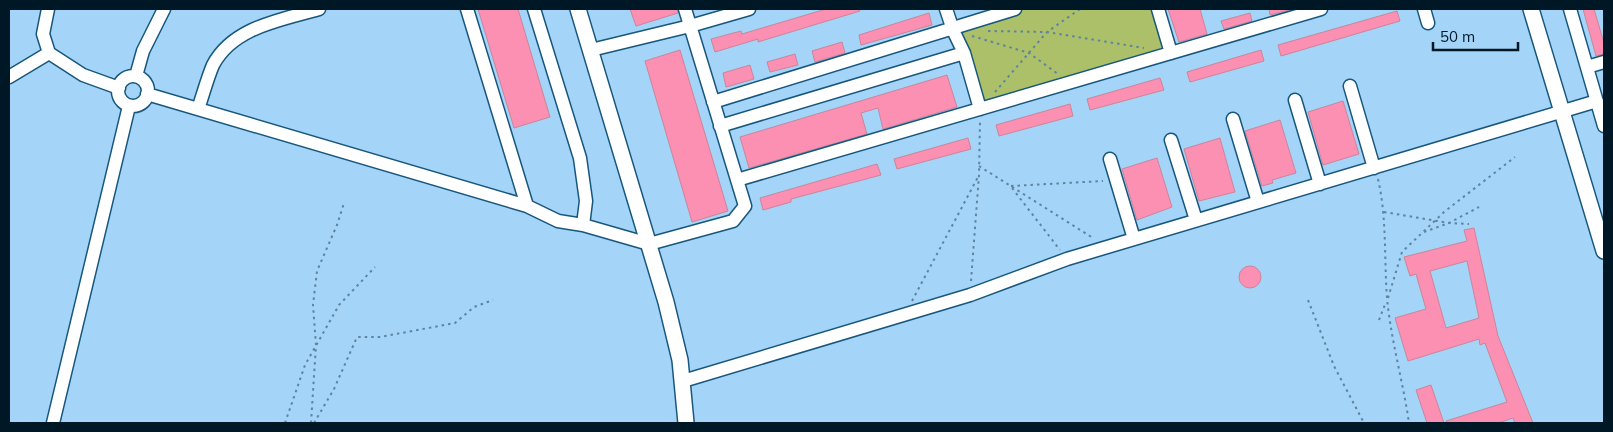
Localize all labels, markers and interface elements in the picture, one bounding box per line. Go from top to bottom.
scale bar [1433,20,1518,52]
text: 50 m [1440,27,1475,46]

